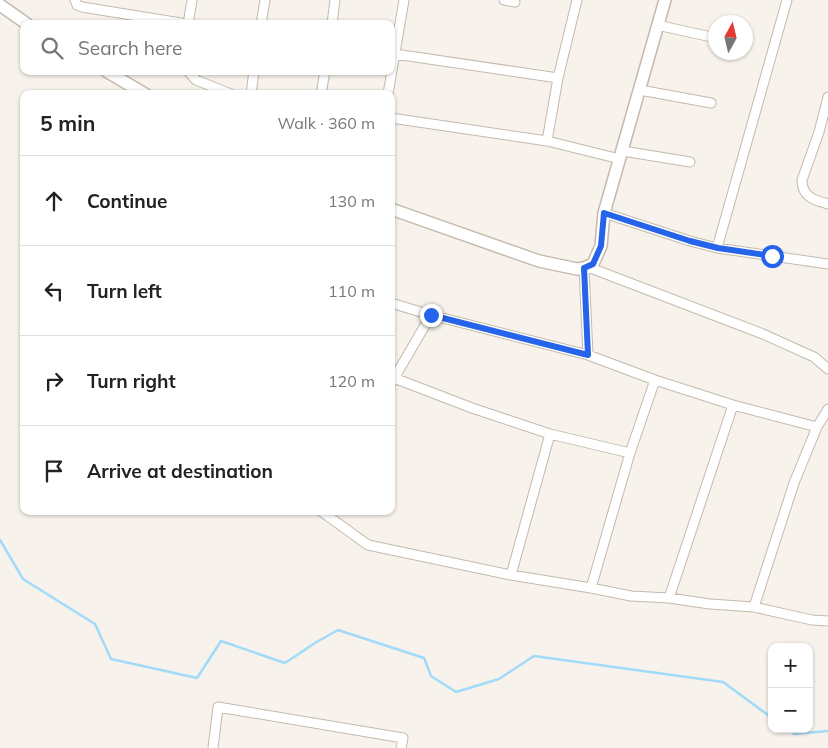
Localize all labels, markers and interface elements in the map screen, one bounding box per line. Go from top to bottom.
north arrow [708,15,753,60]
search box [20,20,395,75]
icon: search [38,34,66,62]
text: Search here [78,36,182,60]
text: 5 min [40,110,95,136]
text: Walk · 360 m [277,113,375,133]
icon: ahead [40,187,68,215]
text: Continue [87,189,167,213]
text: 130 m [328,191,375,211]
route start [761,245,784,268]
icon: left [40,277,68,305]
text: Turn left [87,279,162,303]
text: 110 m [328,281,375,301]
route end [420,304,443,327]
icon: right [40,367,68,395]
text: Turn right [87,369,176,393]
text: 120 m [328,371,375,391]
icon: arrive [40,457,68,485]
text: Arrive at destination [87,459,273,483]
map controls [768,643,813,733]
button: + [768,643,813,688]
button: − [768,688,813,733]

